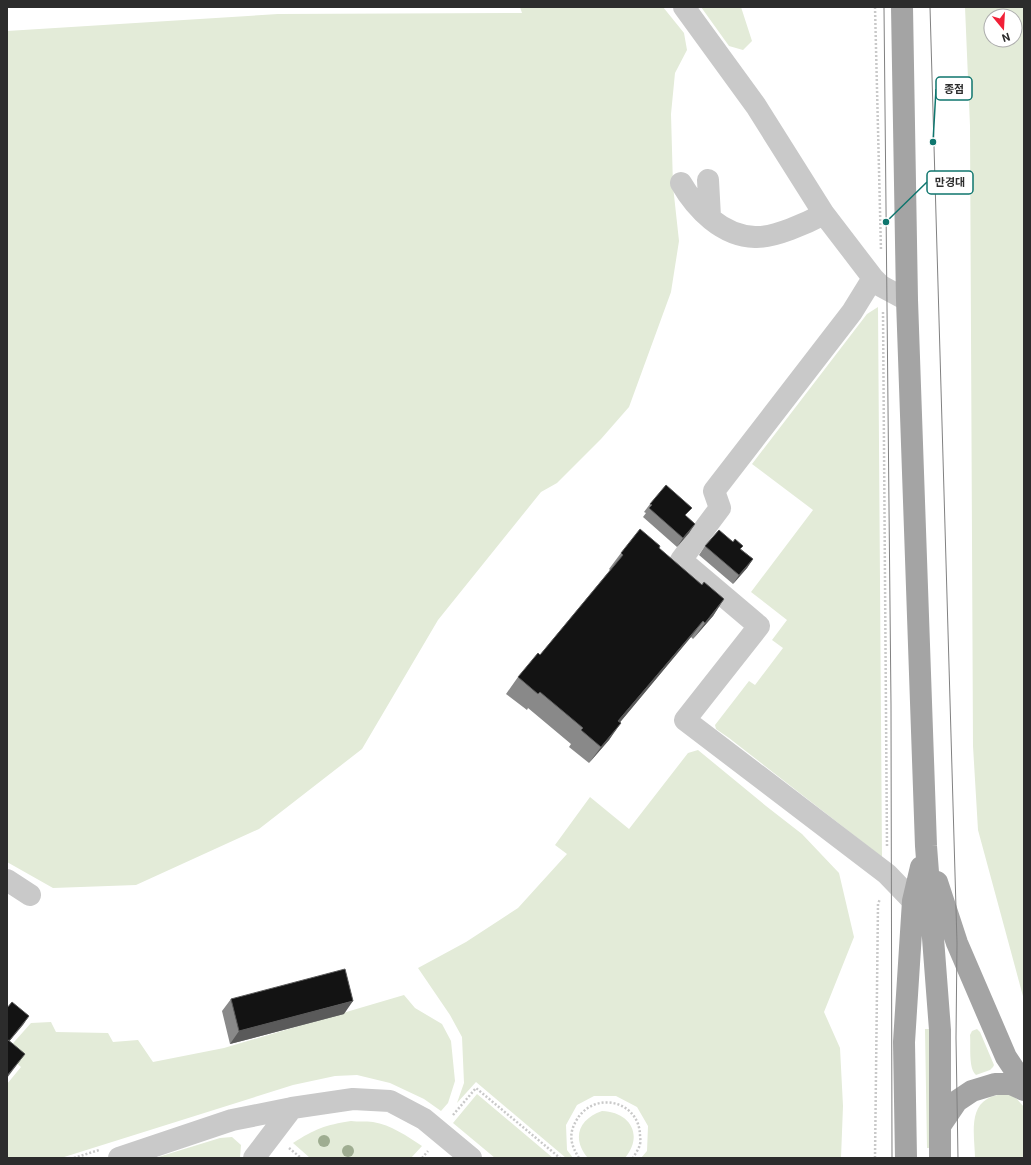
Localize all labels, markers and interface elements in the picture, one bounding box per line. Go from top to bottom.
north arrow [983,8,1023,48]
text: N [1000,30,1012,44]
callout: 종점 [936,77,972,100]
text: 종점 [944,83,964,96]
callout: 만경대 [927,171,973,194]
text: 만경대 [935,176,965,189]

